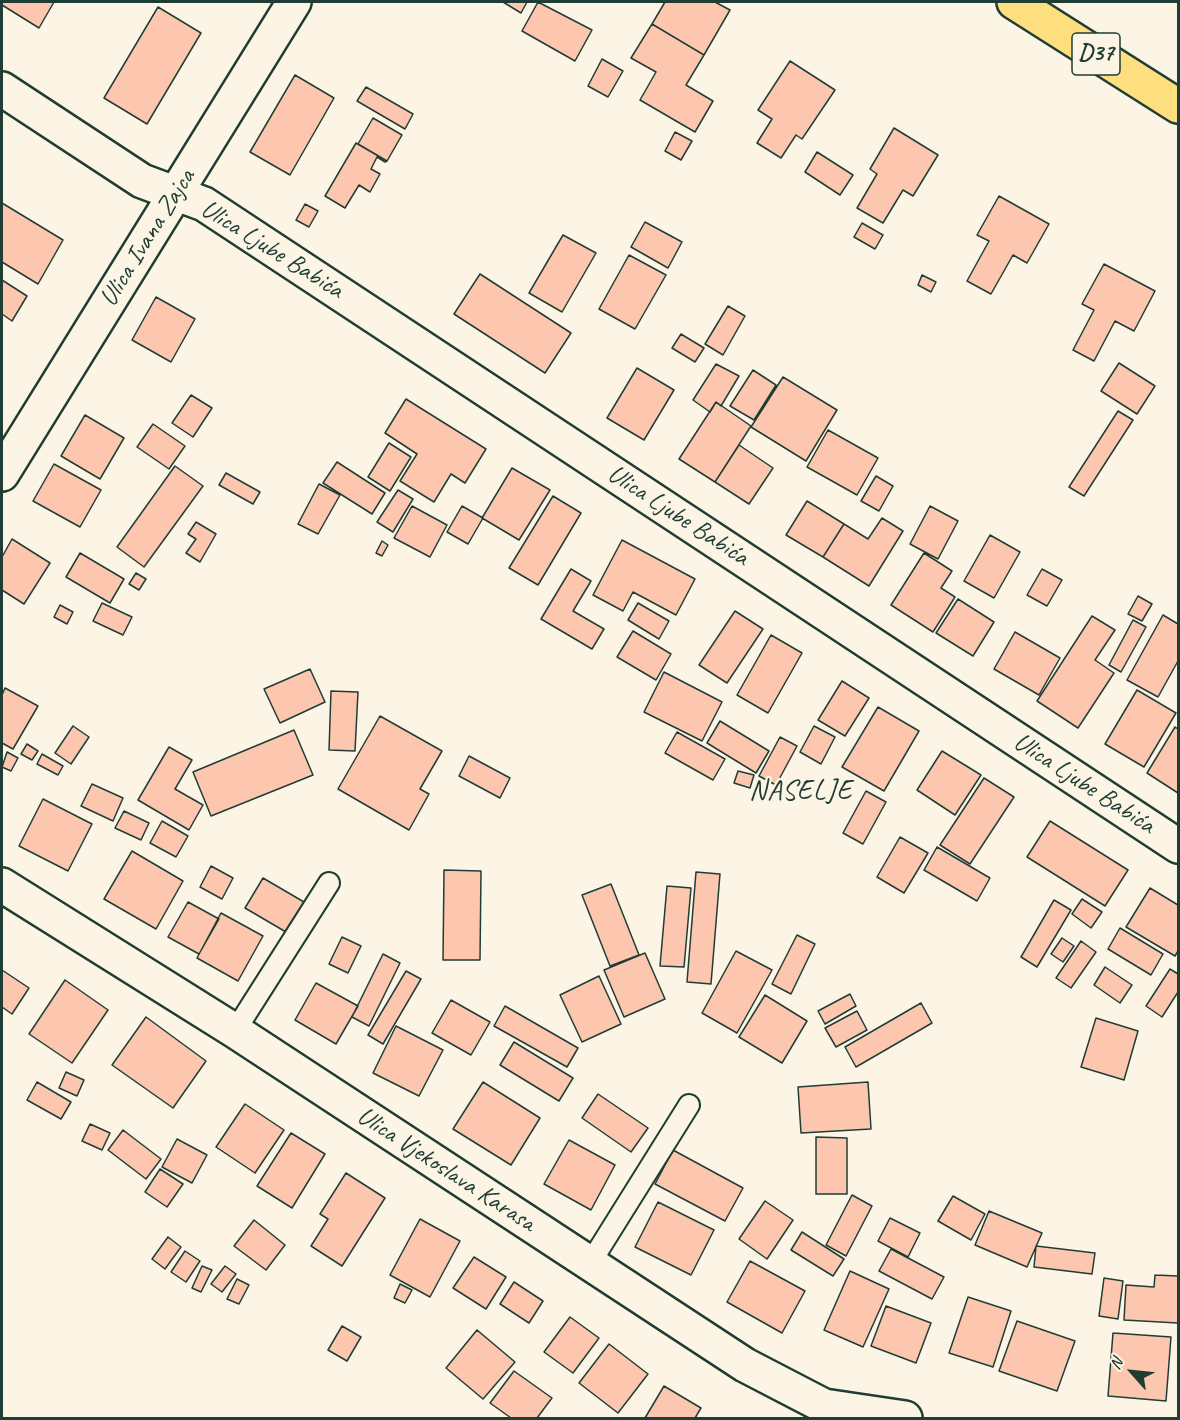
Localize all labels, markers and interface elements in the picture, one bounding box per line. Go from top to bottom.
road number: D37 [1072,33,1120,75]
street label: Ulica Ivana Zajca [94,164,202,312]
street label: Ulica Ljube Babića [195,194,349,306]
street label: Ulica Ljube Babića [601,459,755,573]
street label: Ulica Ljube Babića [1007,727,1161,841]
district label: NASELJE [749,775,853,809]
street label: Ulica Vjekoslava Karasa [351,1101,541,1239]
north arrow [1102,1342,1162,1402]
text: N [1105,1355,1127,1373]

